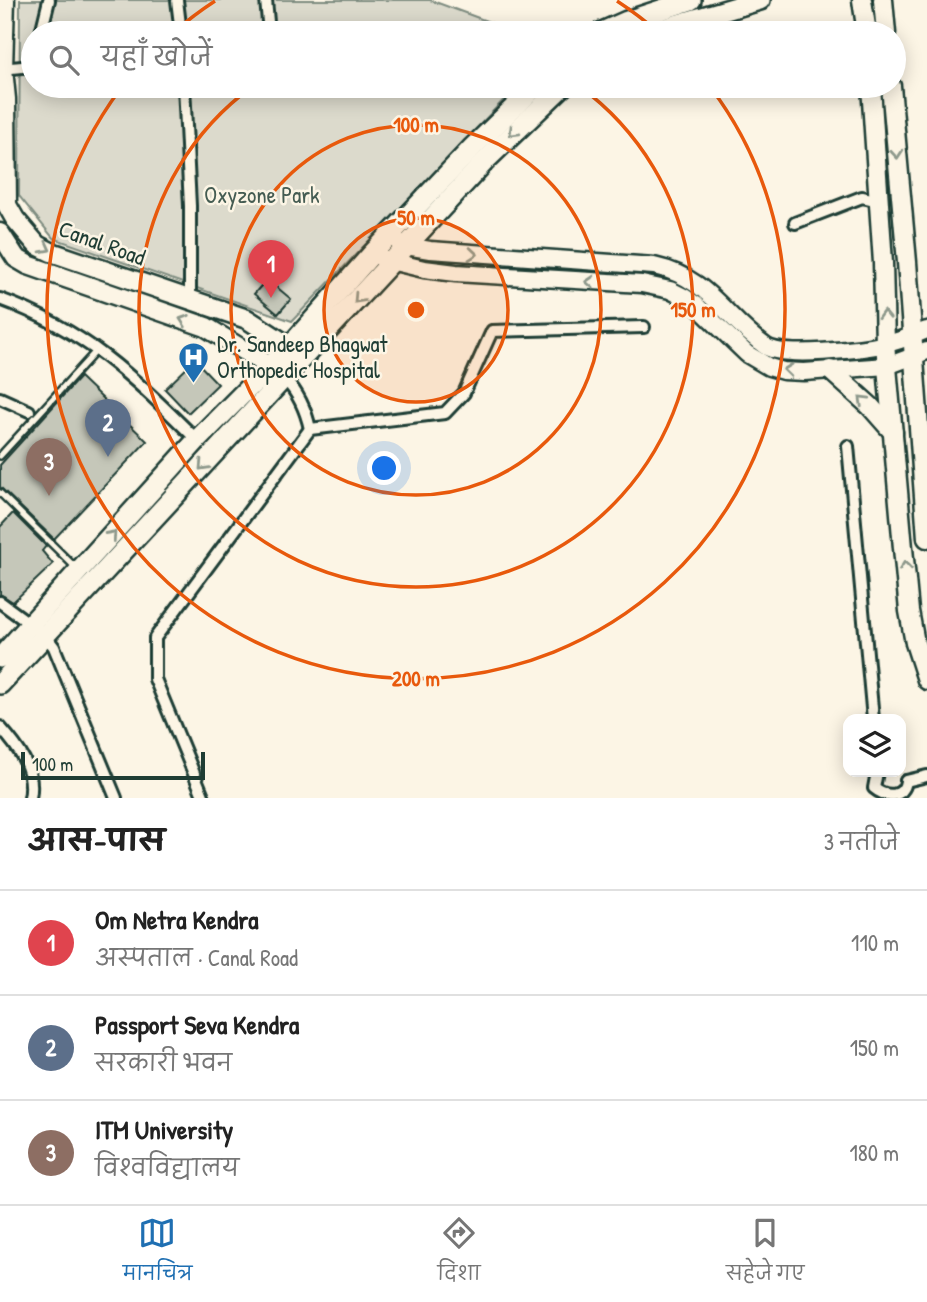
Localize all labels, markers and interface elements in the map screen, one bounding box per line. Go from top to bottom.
search box [21,21,906,98]
text: यहाँ खोजें [101,39,212,74]
icon: search [45,41,83,79]
text: 100 m [393,110,439,139]
one-way arrow [508,124,521,137]
one-way arrow [890,148,905,159]
park label: Oxyzone Park [204,179,320,210]
text: 50 m [397,203,435,232]
street label: Canal Road [55,213,150,273]
one-way arrow [38,240,51,253]
pin: 1 [248,240,294,298]
one-way arrow [468,246,479,261]
one-way arrow [584,275,595,290]
one-way arrow [354,291,366,304]
text: 150 m [670,295,716,324]
centre of rings [404,298,428,322]
one-way arrow [876,309,892,320]
one-way arrow [179,314,191,328]
place label: Dr. Sandeep Bhagwat Orthopedic Hospital [217,328,389,385]
hospital icon: Dr. Sandeep Bhagwat Orthopedic Hospital [177,340,211,384]
one-way arrow [783,363,794,378]
one-way arrow [858,395,871,408]
pin: 2 [85,399,131,457]
pin: 3 [26,438,72,496]
your location [367,451,401,485]
one-way arrow [199,458,212,471]
one-way arrow [103,530,116,543]
one-way arrow [897,560,912,572]
text: 200 m [392,664,440,693]
map controls [843,714,906,777]
button: layers [843,714,906,777]
scale bar [21,749,205,781]
text: 100 m [32,751,73,777]
text: आस-पास [28,820,165,860]
text: 3 नतीजे [824,826,899,857]
text: Om Netra Kendra [95,902,258,937]
text: 1 [47,927,55,958]
text: 110 m [851,927,899,958]
text: अस्पताल · Canal Road [95,942,298,973]
text: Passport Seva Kendra [95,1007,299,1042]
text: 2 [46,1032,56,1063]
text: 150 m [850,1032,899,1063]
text: सरकारी भवन [95,1047,232,1078]
text: ITM University [95,1112,233,1147]
text: 3 [46,1137,56,1168]
text: 180 m [849,1137,899,1168]
text: विश्वविद्यालय [95,1152,239,1183]
tab: मानचित्र [123,1214,192,1294]
tab: दिशा [438,1214,481,1294]
tab: सहेजे गए [726,1214,804,1294]

